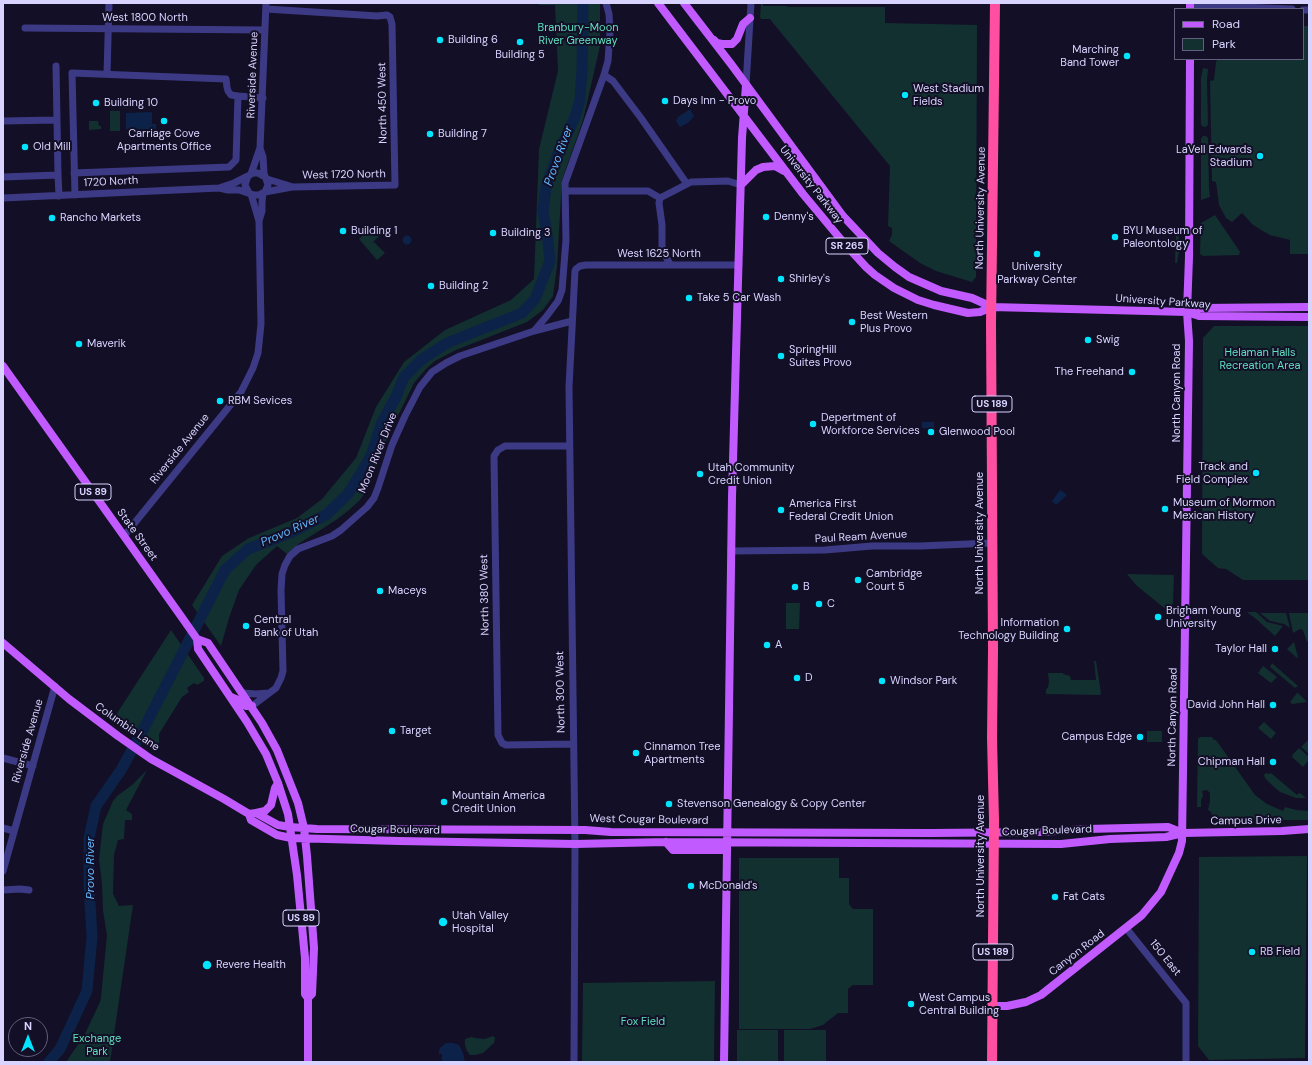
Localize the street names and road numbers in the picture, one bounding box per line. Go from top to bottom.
street label: West 1800 North [102,11,188,25]
street label: Riverside Avenue [245,31,261,119]
street label: North 450 West [376,62,390,144]
street label: University Parkway [776,143,846,227]
street label: North University Avenue [973,147,989,269]
street label: West 1720 North [302,168,386,182]
street label: 1720 North [83,174,139,190]
road number: SR 265 [826,238,868,254]
street label: West 1625 North [617,247,701,261]
street label: University Parkway [1115,292,1211,312]
street label: North Canyon Road [1170,344,1184,442]
road number: US 189 [972,396,1012,412]
street label: Riverside Avenue [148,411,212,487]
street label: Moon River Drive [356,411,400,495]
street label: North University Avenue [973,472,987,594]
road number: US 89 [75,484,111,500]
street label: State Street [114,506,160,564]
street label: Paul Ream Avenue [815,528,907,546]
street label: North 380 West [478,554,492,636]
street label: North 300 West [554,651,568,733]
street label: North Canyon Road [1166,668,1180,766]
street label: Riverside Avenue [10,698,46,784]
street label: Columbia Lane [92,700,162,754]
street label: North University Avenue [974,795,988,917]
street label: West Cougar Boulevard [589,812,709,828]
street label: Campus Drive [1210,814,1282,828]
street label: Cougar Boulevard [350,823,440,837]
street label: Cougar Boulevard [1002,823,1092,839]
road number: US 89 [283,910,319,926]
street label: Canyon Road [1047,927,1107,979]
street label: 150 East [1147,937,1183,979]
road number: US 189 [973,944,1013,960]

